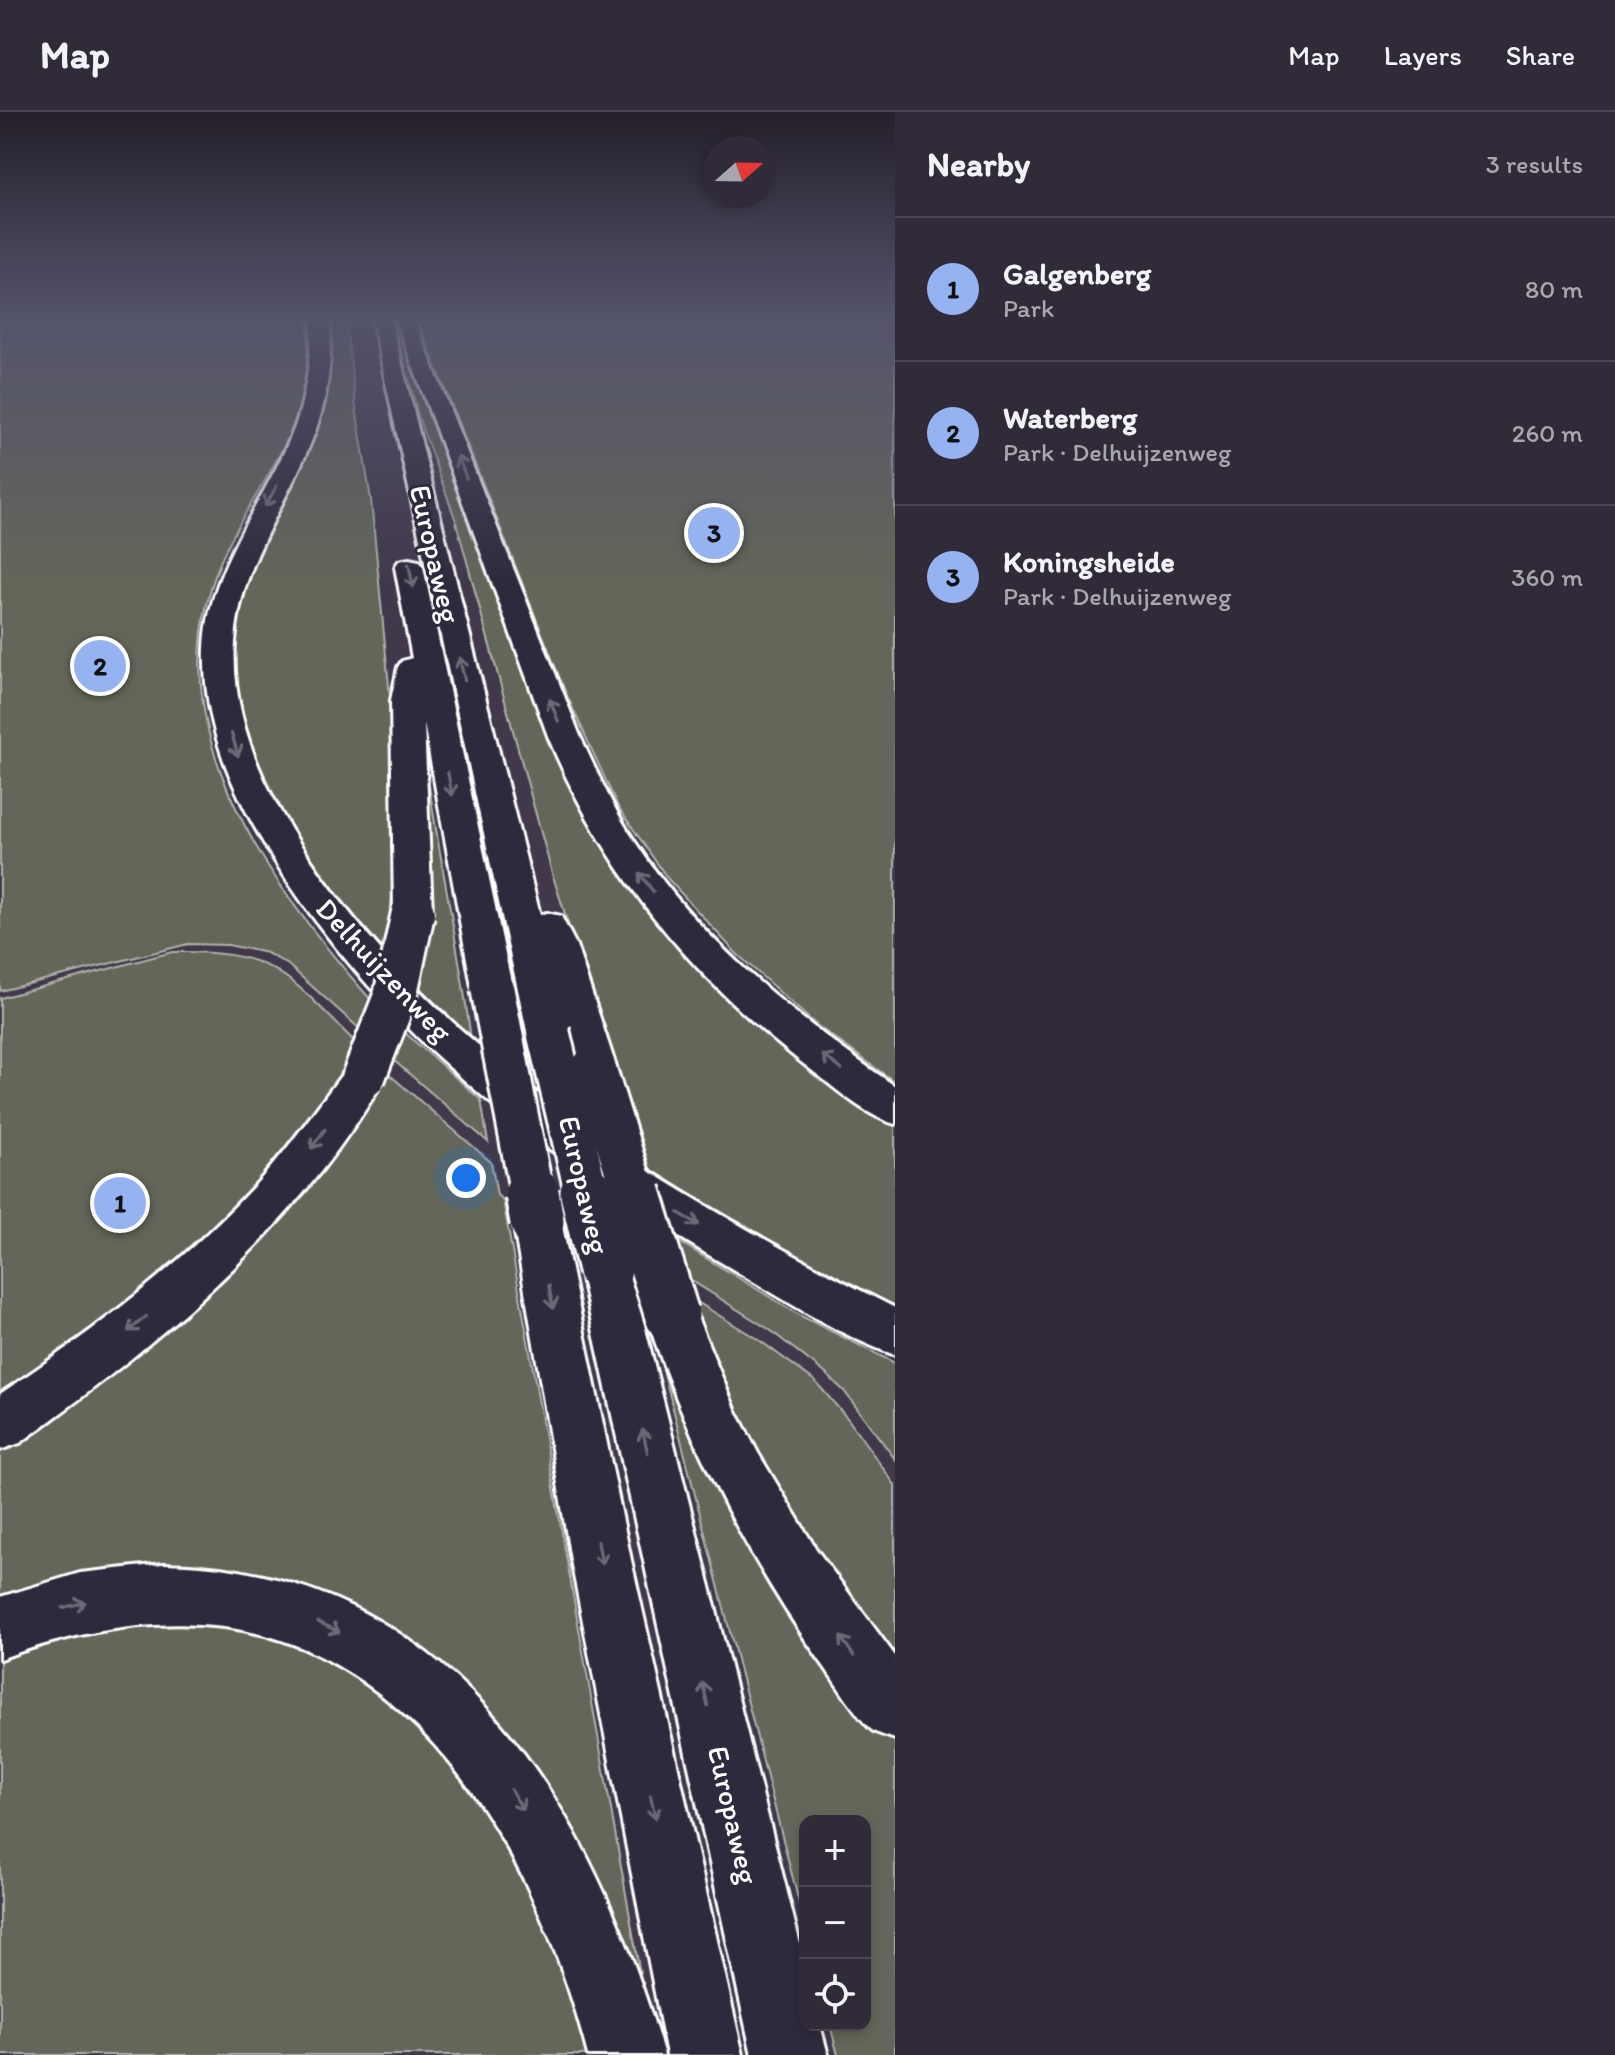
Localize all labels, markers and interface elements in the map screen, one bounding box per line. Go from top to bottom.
text: Map [40,32,110,78]
text: Map [1288,38,1340,72]
text: Layers [1384,38,1462,72]
text: Share [1506,38,1575,72]
north arrow [703,136,775,208]
text: Nearby [927,144,1030,185]
text: 3 results [1486,148,1583,180]
text: Galgenberg [1003,255,1151,292]
text: 1 [947,273,959,305]
text: 80 m [1525,273,1583,305]
text: Park [1003,292,1054,324]
text: Waterberg [1003,399,1137,436]
text: 2 [946,417,960,449]
text: 260 m [1512,417,1583,449]
text: Park · Delhuijzenweg [1003,436,1231,468]
one-way arrow [454,455,468,480]
street label: Europaweg [402,481,469,627]
one-way arrow [263,484,278,508]
pin: 3 [688,503,740,563]
text: Koningsheide [1003,543,1175,580]
text: 3 [946,561,960,593]
text: 360 m [1511,561,1583,593]
one-way arrow [404,562,419,588]
text: Park · Delhuijzenweg [1003,580,1231,612]
pin: 2 [74,636,126,696]
one-way arrow [454,656,469,682]
one-way arrow [546,699,560,723]
one-way arrow [228,731,243,757]
one-way arrow [443,771,458,797]
one-way arrow [637,872,654,893]
street label: Delhuijzenweg [308,890,461,1050]
one-way arrow [822,1054,843,1071]
street label: Europaweg [551,1112,618,1258]
one-way arrow [310,1128,326,1150]
your location [446,1158,486,1198]
pin: 1 [94,1173,146,1233]
one-way arrow [677,1211,700,1227]
one-way arrow [545,1284,560,1310]
one-way arrow [127,1315,148,1333]
one-way arrow [637,1429,652,1454]
one-way arrow [593,1539,608,1565]
one-way arrow [61,1597,87,1612]
one-way arrow [316,1620,340,1635]
one-way arrow [839,1635,855,1657]
one-way arrow [697,1682,712,1707]
street label: Europaweg [700,1742,767,1888]
one-way arrow [510,1788,526,1811]
one-way arrow [646,1794,661,1820]
map controls [799,1815,871,2031]
button: + [799,1815,871,1887]
button: − [799,1887,871,1959]
button: locate [799,1959,871,2031]

